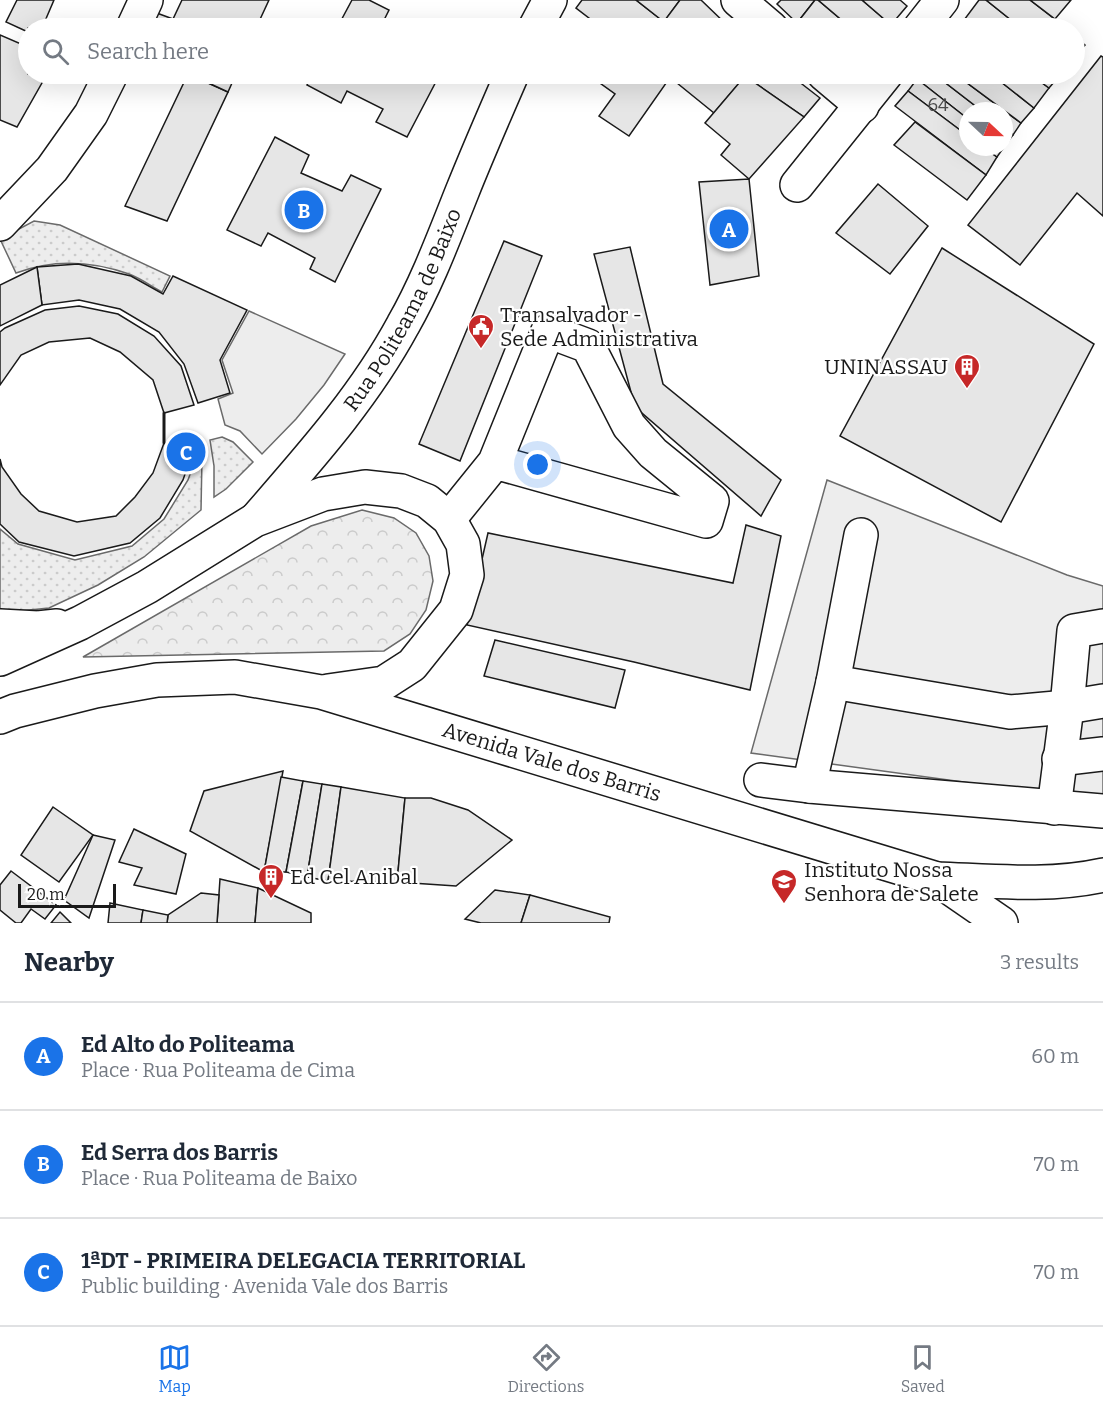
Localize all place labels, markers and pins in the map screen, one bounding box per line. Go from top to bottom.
pin: B [284,188,324,232]
pin: A [710,206,748,252]
place label: Transalvador - Sede Administrativa [500,302,699,352]
public building icon: Transalvador - Sede Administrativa [466,312,496,350]
building icon: UNINASSAU [952,352,982,390]
place label: UNINASSAU [824,354,948,380]
pin: C [166,430,206,474]
place label: Instituto Nossa Senhora de Salete [804,857,979,907]
building icon: Ed Cel Anibal [256,862,286,900]
place label: Ed Cel Anibal [290,864,418,890]
school or university icon: Instituto Nossa Senhora de Salete [769,867,799,905]

